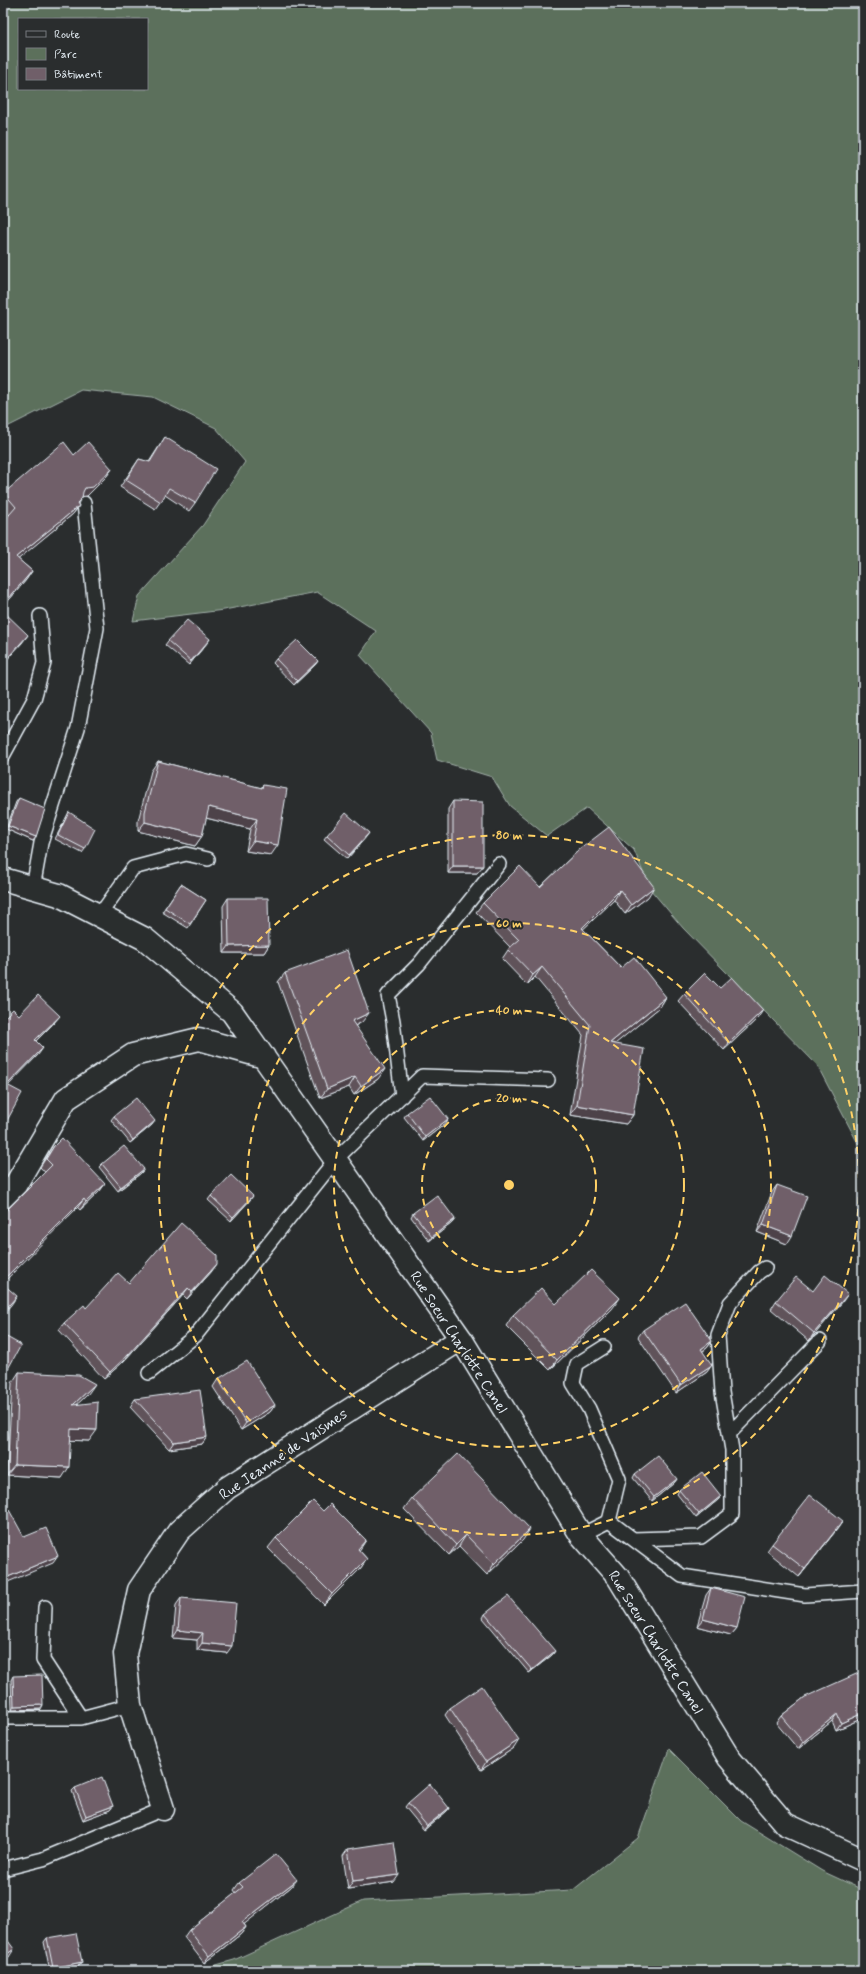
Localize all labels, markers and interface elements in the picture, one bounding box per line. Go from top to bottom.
legend [18,18,148,90]
text: Route [54,27,80,43]
text: Parc [54,47,77,63]
text: Bâtiment [54,67,103,83]
text: 80 m [496,828,523,844]
text: 60 m [496,916,522,932]
text: 40 m [496,1003,523,1019]
text: 20 m [496,1091,522,1107]
centre of rings [502,1178,516,1192]
street label: Rue Soeur Charlotte Canel [405,1268,512,1417]
street label: Rue Jeanne de Vaismes [215,1404,352,1505]
street label: Rue Soeur Charlotte Canel [603,1567,707,1718]

